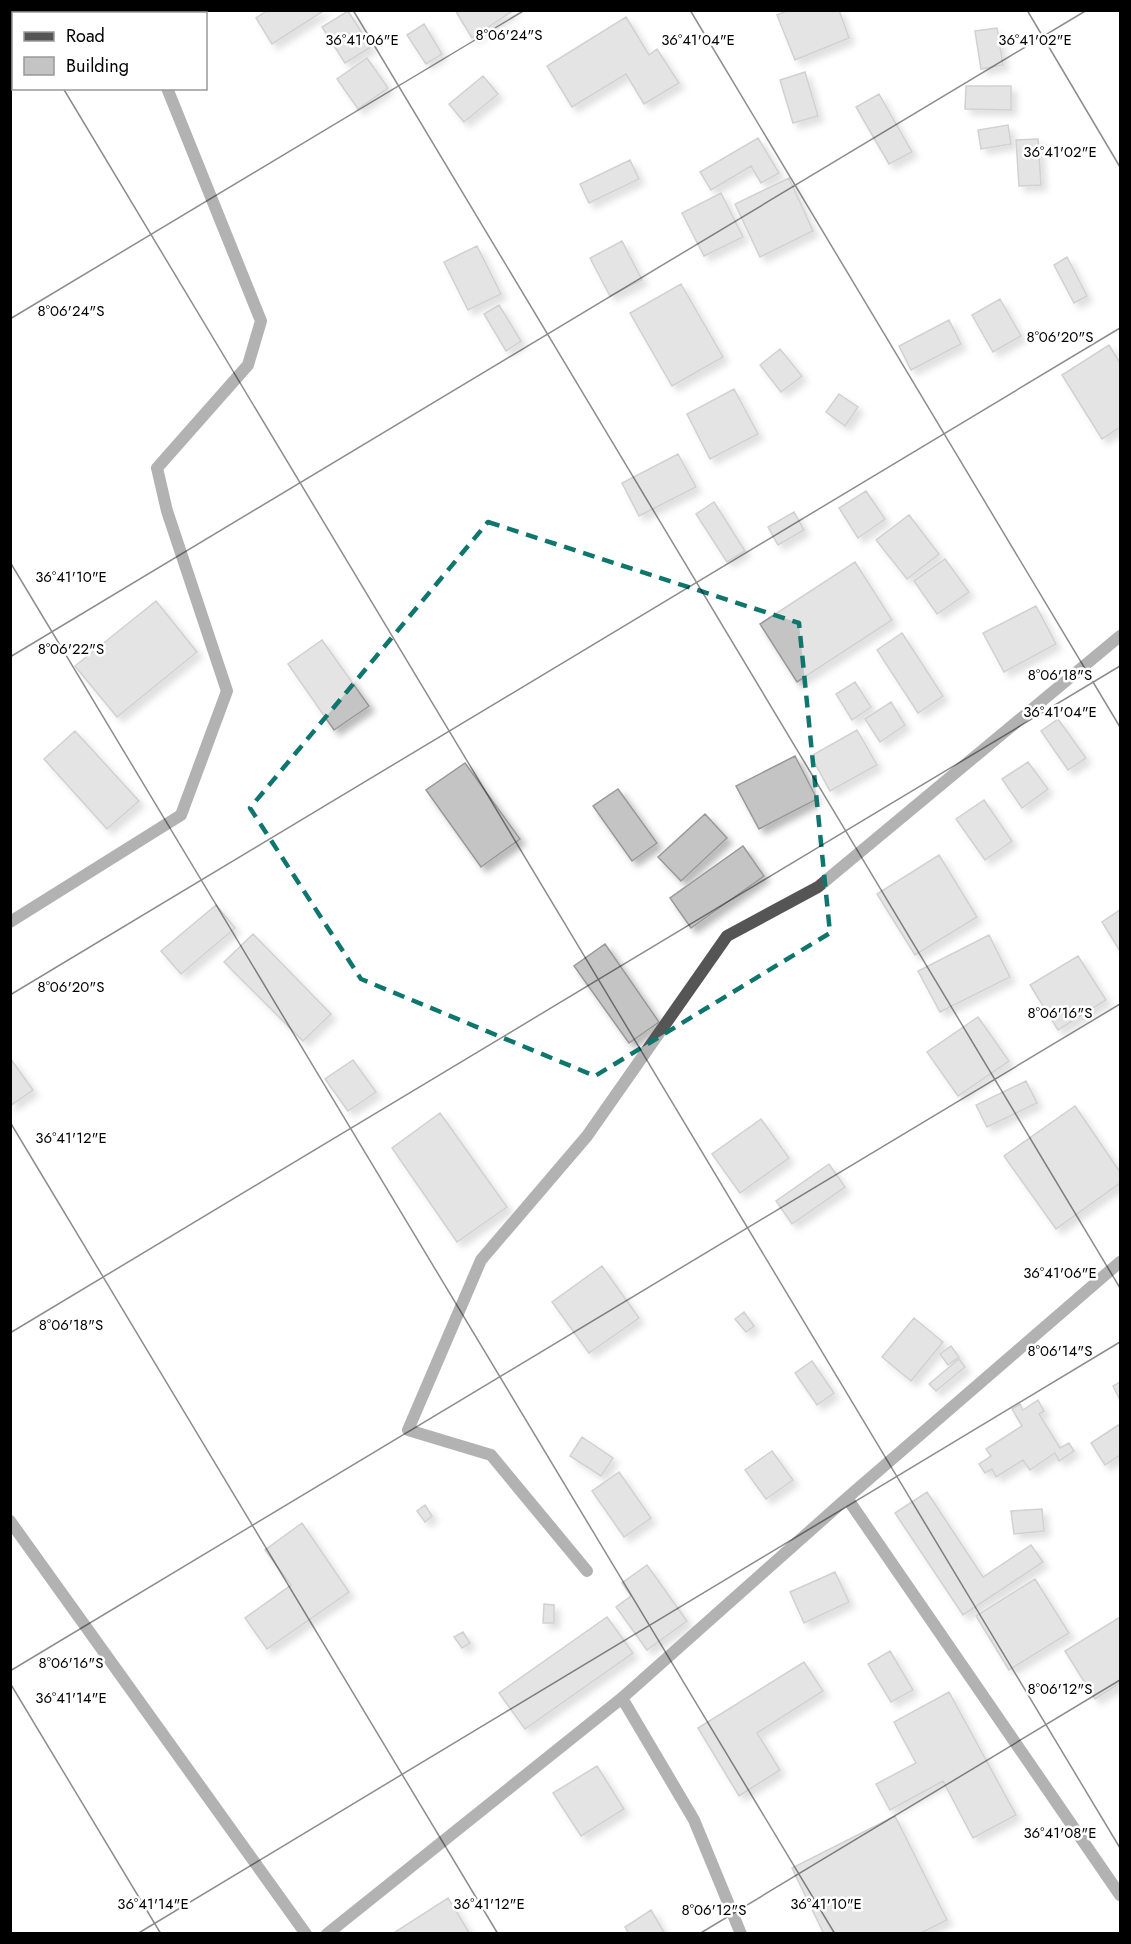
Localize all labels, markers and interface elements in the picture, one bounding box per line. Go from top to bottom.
legend [12,12,207,90]
text: Road [66,23,105,49]
text: 8°06'24"S [476,24,542,46]
text: 36°41'06"E [325,29,399,51]
text: 36°41'04"E [661,29,735,51]
text: 36°41'02"E [998,29,1072,51]
text: Building [66,53,129,79]
text: 36°41'02"E [1023,141,1097,163]
text: 8°06'24"S [38,300,104,322]
text: 8°06'20"S [1026,326,1094,348]
text: 36°41'10"E [35,566,107,588]
text: 8°06'22"S [38,638,104,660]
text: 8°06'18"S [1028,664,1092,686]
text: 36°41'04"E [1023,701,1097,723]
text: 8°06'20"S [37,976,105,998]
text: 8°06'16"S [1028,1002,1092,1024]
text: 36°41'12"E [35,1127,107,1149]
text: 36°41'06"E [1023,1262,1097,1284]
text: 8°06'18"S [39,1314,103,1336]
text: 8°06'14"S [1028,1340,1092,1362]
text: 8°06'16"S [39,1652,103,1674]
text: 8°06'12"S [1028,1678,1092,1700]
text: 36°41'14"E [35,1687,107,1709]
text: 36°41'08"E [1023,1822,1097,1844]
text: 36°41'14"E [117,1893,189,1915]
text: 36°41'12"E [453,1893,525,1915]
text: 36°41'10"E [790,1893,862,1915]
text: 8°06'12"S [682,1899,746,1921]

